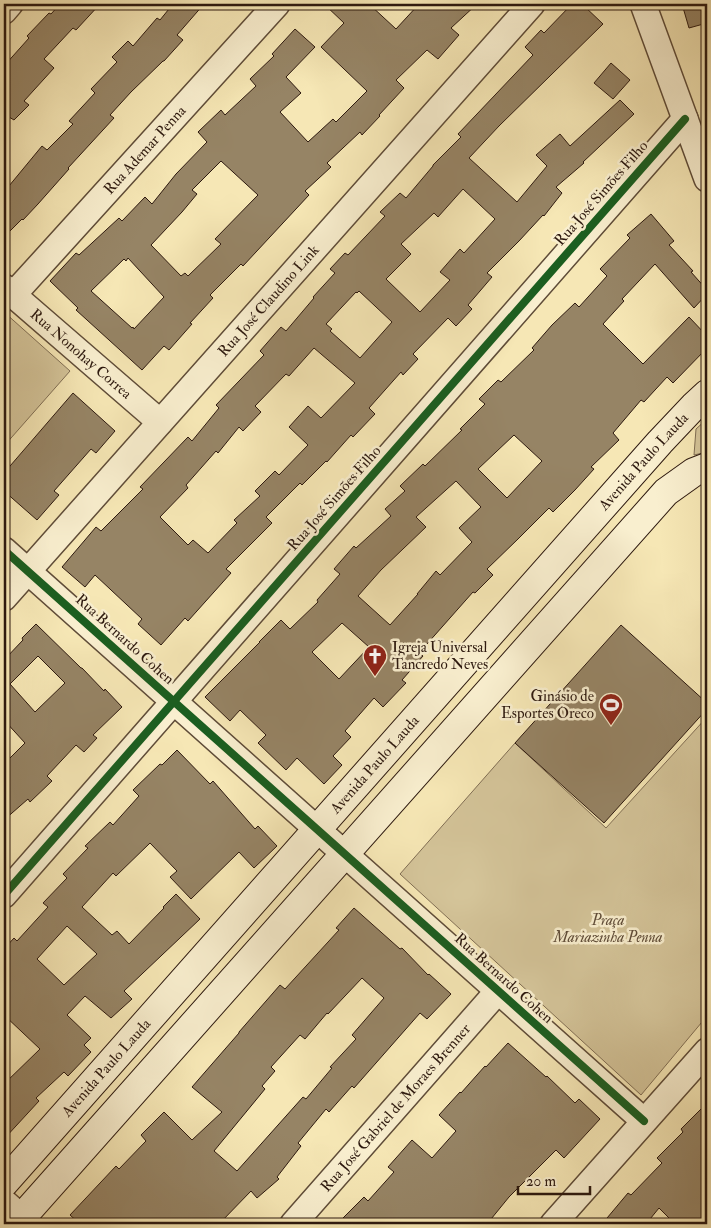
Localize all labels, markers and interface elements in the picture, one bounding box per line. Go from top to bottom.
street label: Rua Ademar Penna [100,101,191,199]
street label: Rua José Simões Filho [551,137,653,250]
street label: Rua José Claudino Link [214,241,324,361]
street label: Rua Nonohay Correa [26,305,136,404]
street label: Avenida Paulo Lauda [594,408,693,515]
street label: Rua José Simões Filho [284,442,386,555]
street label: Rua Bernardo Cohen [71,590,178,689]
place label: Igreja Universal Tancredo Neves [392,638,488,674]
church icon: Igreja Universal Tancredo Neves [362,643,388,677]
place label: Ginásio de Esportes Oreco [501,687,594,724]
sports icon: Ginásio de Esportes Oreco [598,692,624,726]
street label: Avenida Paulo Lauda [326,711,424,819]
park label: Praça Mariazinha Penna [552,911,663,947]
street label: Rua Bernardo Cohen [450,929,557,1028]
street label: Avenida Paulo Lauda [57,1014,156,1122]
street label: Rua José Gabriel de Moraes Brenner [317,1020,475,1196]
scale bar [518,1163,591,1195]
text: 20 m [526,1172,556,1191]

